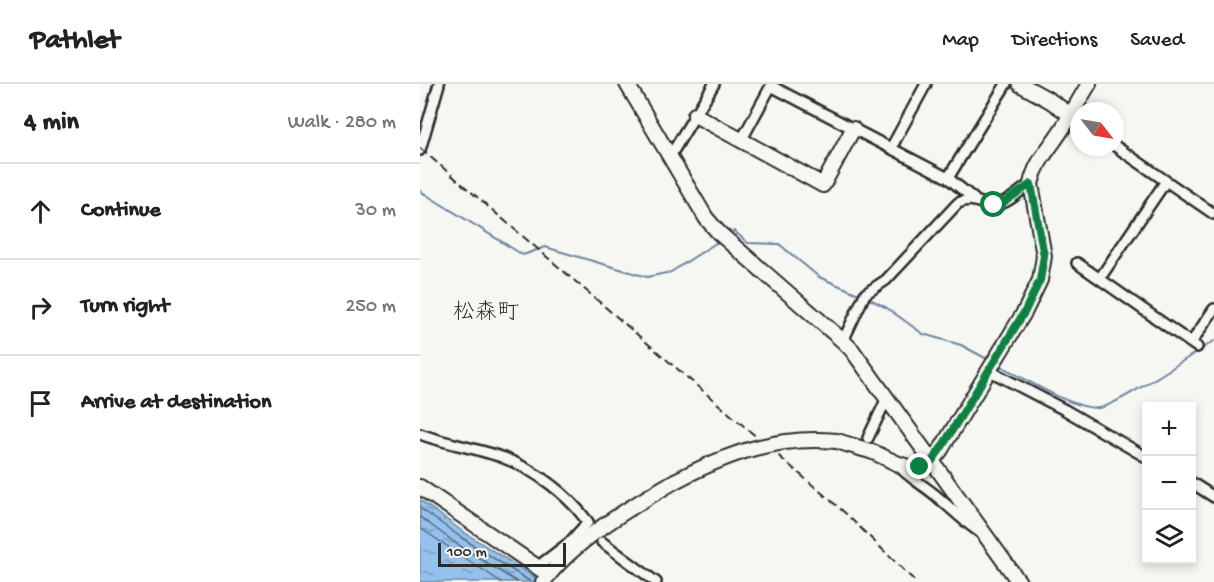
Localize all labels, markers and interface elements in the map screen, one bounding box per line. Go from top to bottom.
text: Pathlet [30,25,120,58]
text: Map [942,29,979,54]
text: Directions [1012,29,1097,54]
text: Saved [1130,29,1184,54]
north arrow [1070,102,1124,156]
text: 4 min [24,108,79,139]
text: Walk · 280 m [288,112,396,135]
route start [980,191,1006,217]
icon: ahead [24,195,57,228]
text: Continue [81,198,161,224]
text: 30 m [355,200,396,223]
icon: right [24,291,57,324]
text: Turn right [81,294,169,320]
text: 250 m [345,296,396,319]
district label: 松森町 [453,300,519,327]
icon: arrive [24,387,57,420]
text: Arrive at destination [81,390,271,416]
map controls [1142,402,1196,564]
button: + [1142,402,1196,456]
route end [906,453,932,479]
button: − [1142,456,1196,510]
button: layers [1142,510,1196,564]
scale bar [438,540,566,568]
text: 100 m [447,544,487,563]

